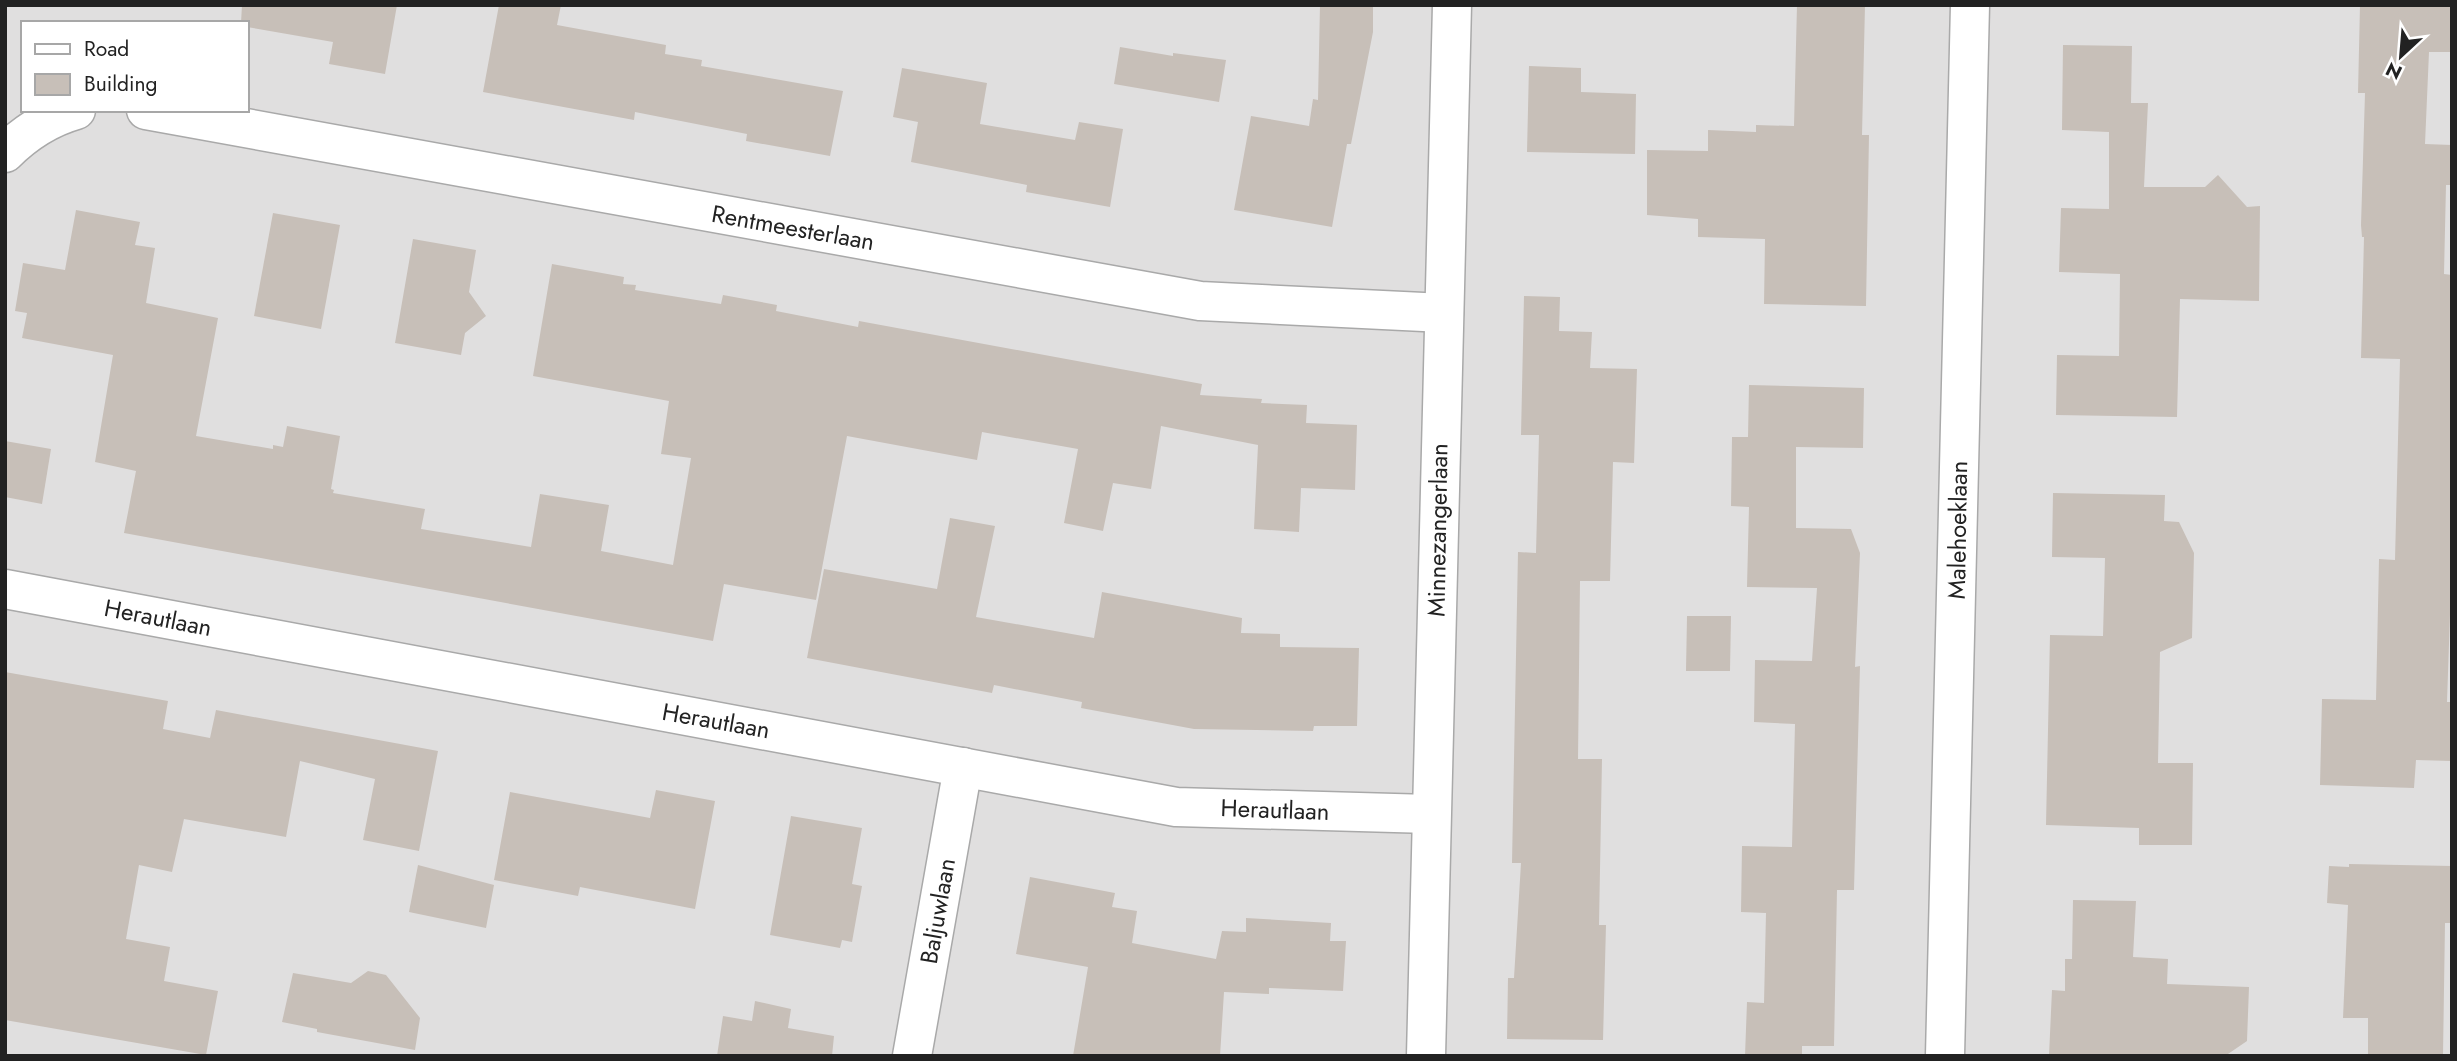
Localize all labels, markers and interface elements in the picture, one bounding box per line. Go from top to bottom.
legend [21,21,248,112]
north arrow [2366,21,2436,91]
text: Road [84,34,129,64]
text: N [2381,55,2406,86]
text: Building [84,69,157,99]
street label: Rentmeesterlaan [709,196,877,259]
street label: Minnezangerlaan [1418,443,1457,617]
street label: Malehoeklaan [1939,460,1976,600]
street label: Herautlaan [101,590,215,645]
street label: Herautlaan [659,694,773,747]
street label: Herautlaan [1220,790,1330,829]
street label: Baljuwlaan [911,855,964,966]

